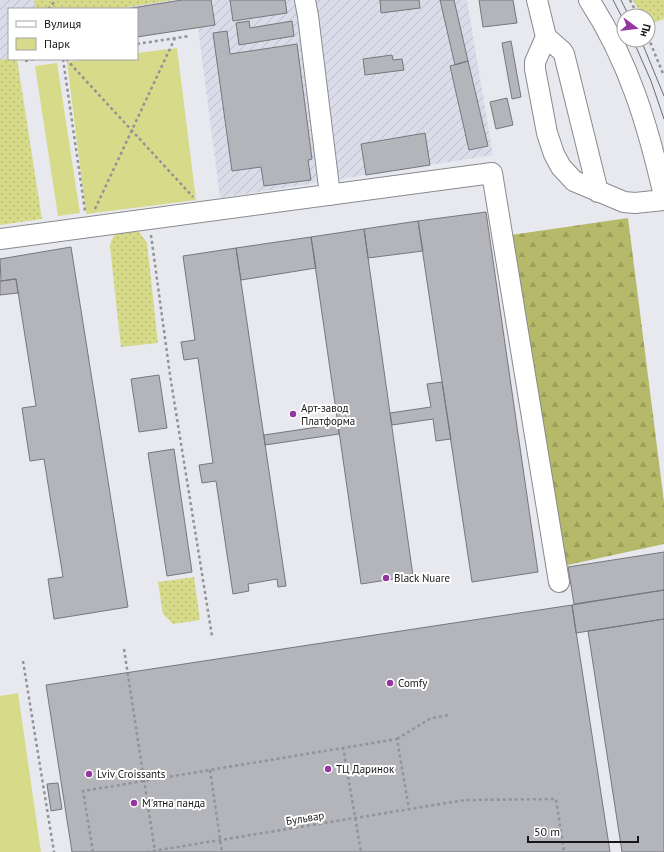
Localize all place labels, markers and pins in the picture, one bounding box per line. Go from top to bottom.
place label: Арт-завод Платформа [301,401,355,428]
marker: Арт-завод Платформа [288,409,298,419]
place label: Black Nuare [394,571,450,585]
marker: Black Nuare [381,573,391,583]
place label: Comfy [398,676,428,690]
marker: Comfy [385,678,395,688]
place label: ТЦ Даринок [336,762,395,776]
marker: ТЦ Даринок [323,764,333,774]
place label: Lviv Croissants [97,767,166,781]
marker: Lviv Croissants [84,769,94,779]
place label: М'ятна панда [142,796,205,810]
marker: М'ятна панда [129,798,139,808]

